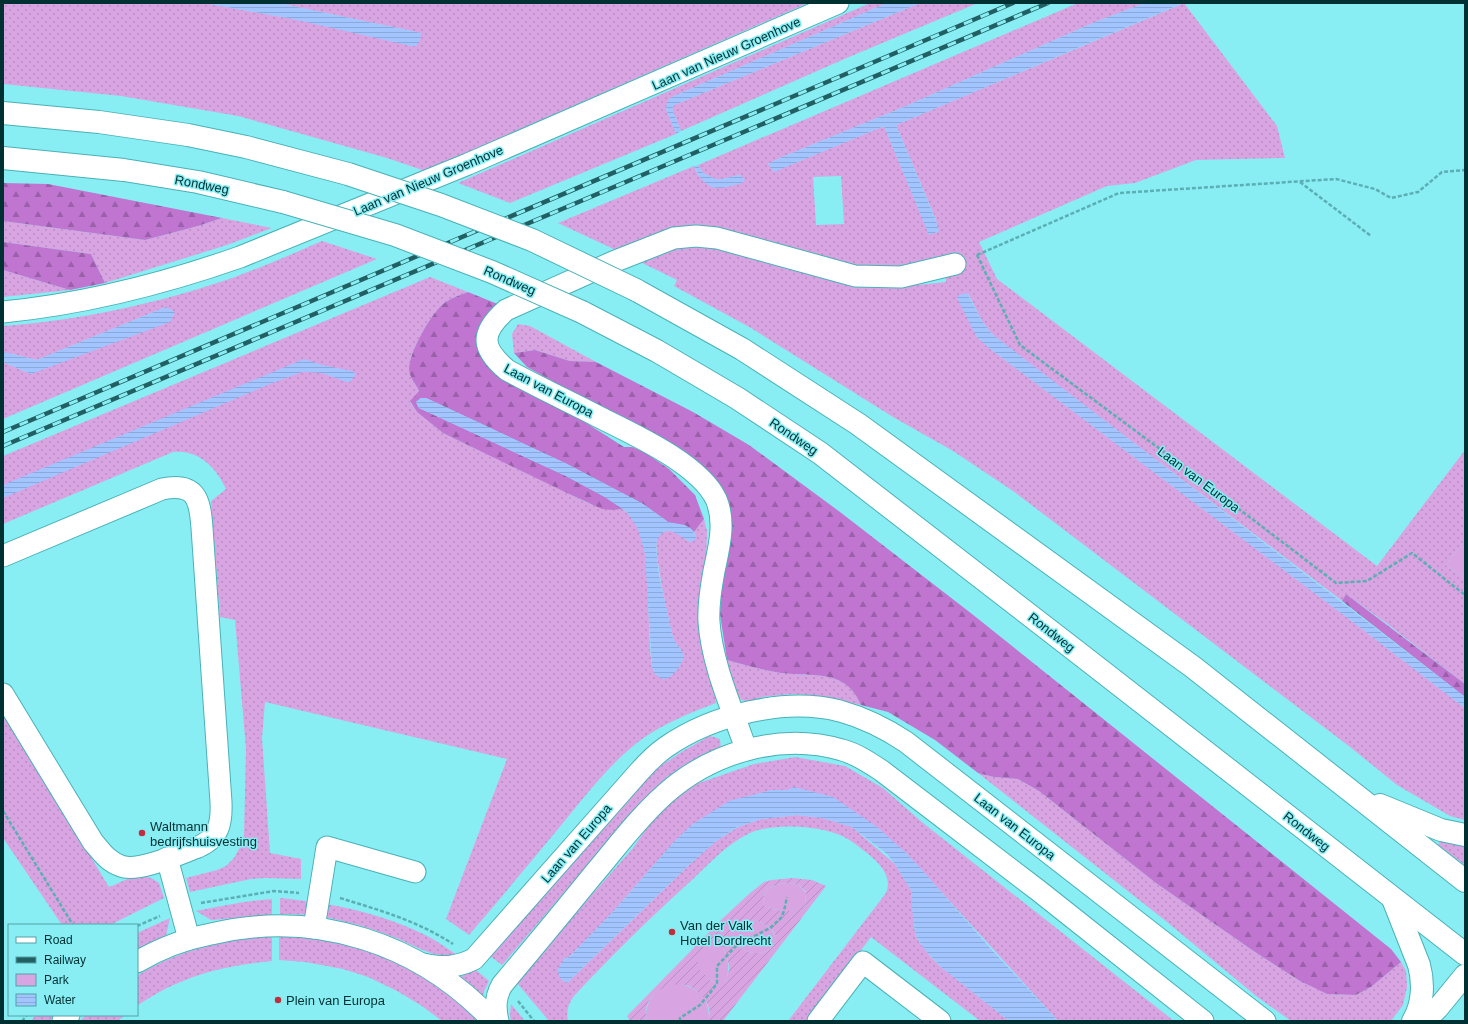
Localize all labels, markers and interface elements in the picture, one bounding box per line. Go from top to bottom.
street label: Laan van Nieuw Groenhove [650,14,803,93]
street label: Laan van Nieuw Groenhove [351,142,505,219]
street label: Rondweg [174,172,230,197]
street label: Rondweg [482,263,538,298]
street label: Laan van Europa [502,361,597,421]
street label: Rondweg [767,415,821,458]
street label: Laan van Europa [1155,444,1243,516]
street label: Rondweg [1025,610,1078,655]
street label: Laan van Europa [971,790,1059,863]
street label: Laan van Europa [538,800,615,886]
street label: Rondweg [1280,809,1333,854]
place label: Waltmann bedrijfshuisvesting [150,819,257,849]
marker: Waltmann bedrijfshuisvesting [137,828,147,838]
place label: Van der Valk Hotel Dordrecht [680,918,771,948]
legend [8,924,138,1016]
marker: Van der Valk Hotel Dordrecht [667,927,677,937]
text: Road [44,933,73,947]
text: Railway [44,953,86,967]
text: Park [44,973,70,987]
text: Water [44,993,76,1007]
place label: Plein van Europa [286,993,386,1008]
marker: Plein van Europa [273,995,283,1005]

